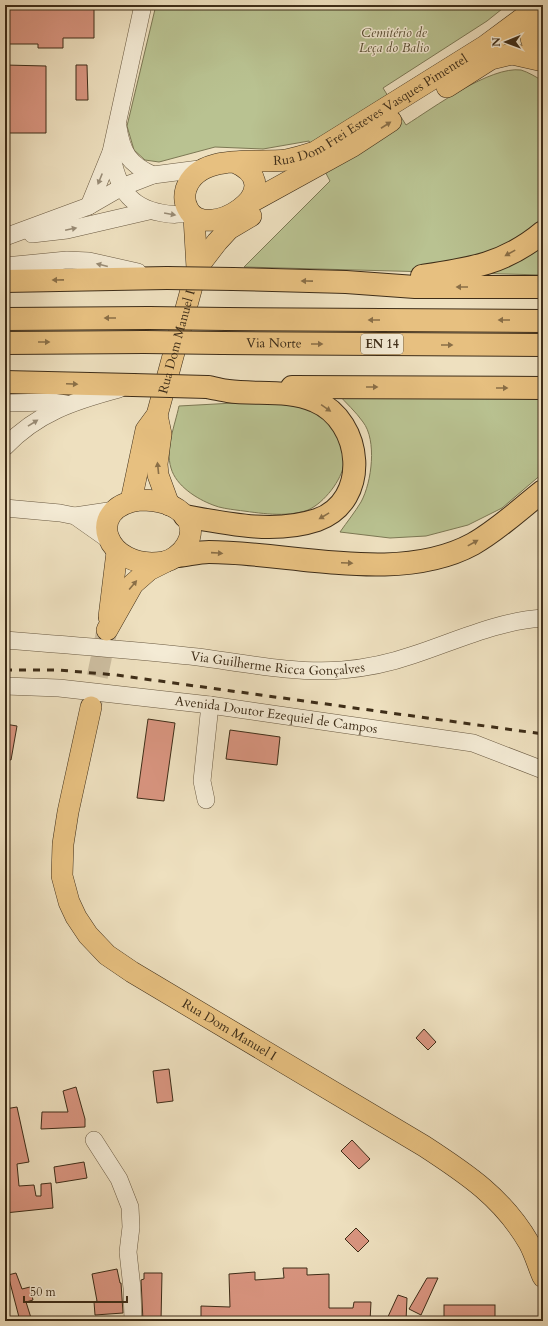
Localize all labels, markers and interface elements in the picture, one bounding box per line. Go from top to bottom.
north arrow [486,22,526,62]
park label: Cemitério de Leça do Balio [359,24,429,57]
text: N [489,37,504,47]
street label: Rua Dom Frei Esteves Vasques Pimentel [273,50,472,170]
one-way arrow [380,121,391,129]
one-way arrow [97,174,103,185]
one-way arrow [163,212,176,218]
one-way arrow [65,225,77,231]
one-way arrow [505,250,516,257]
one-way arrow [95,261,108,267]
one-way arrow [51,277,64,283]
one-way arrow [300,278,313,284]
one-way arrow [455,284,468,290]
street label: Rua Dom Manuel I [154,288,200,396]
one-way arrow [103,315,116,321]
one-way arrow [368,316,380,323]
one-way arrow [497,317,510,323]
street label: Via Norte [246,334,302,352]
road number: EN 14 [361,334,403,354]
one-way arrow [38,339,51,345]
one-way arrow [311,341,324,347]
one-way arrow [441,342,454,348]
one-way arrow [66,380,78,387]
one-way arrow [366,384,379,390]
one-way arrow [496,385,509,391]
one-way arrow [321,404,332,412]
one-way arrow [27,419,39,426]
one-way arrow [154,462,161,474]
one-way arrow [318,512,330,519]
one-way arrow [468,540,479,546]
one-way arrow [211,549,223,556]
one-way arrow [341,560,354,566]
one-way arrow [129,579,138,590]
street label: Via Guilherme Ricca Gonçalves [190,647,366,680]
street label: Avenida Doutor Ezequiel de Campos [174,692,379,738]
street label: Rua Dom Manuel I [179,995,280,1065]
scale bar [24,1278,127,1304]
text: 50 m [30,1284,57,1300]

